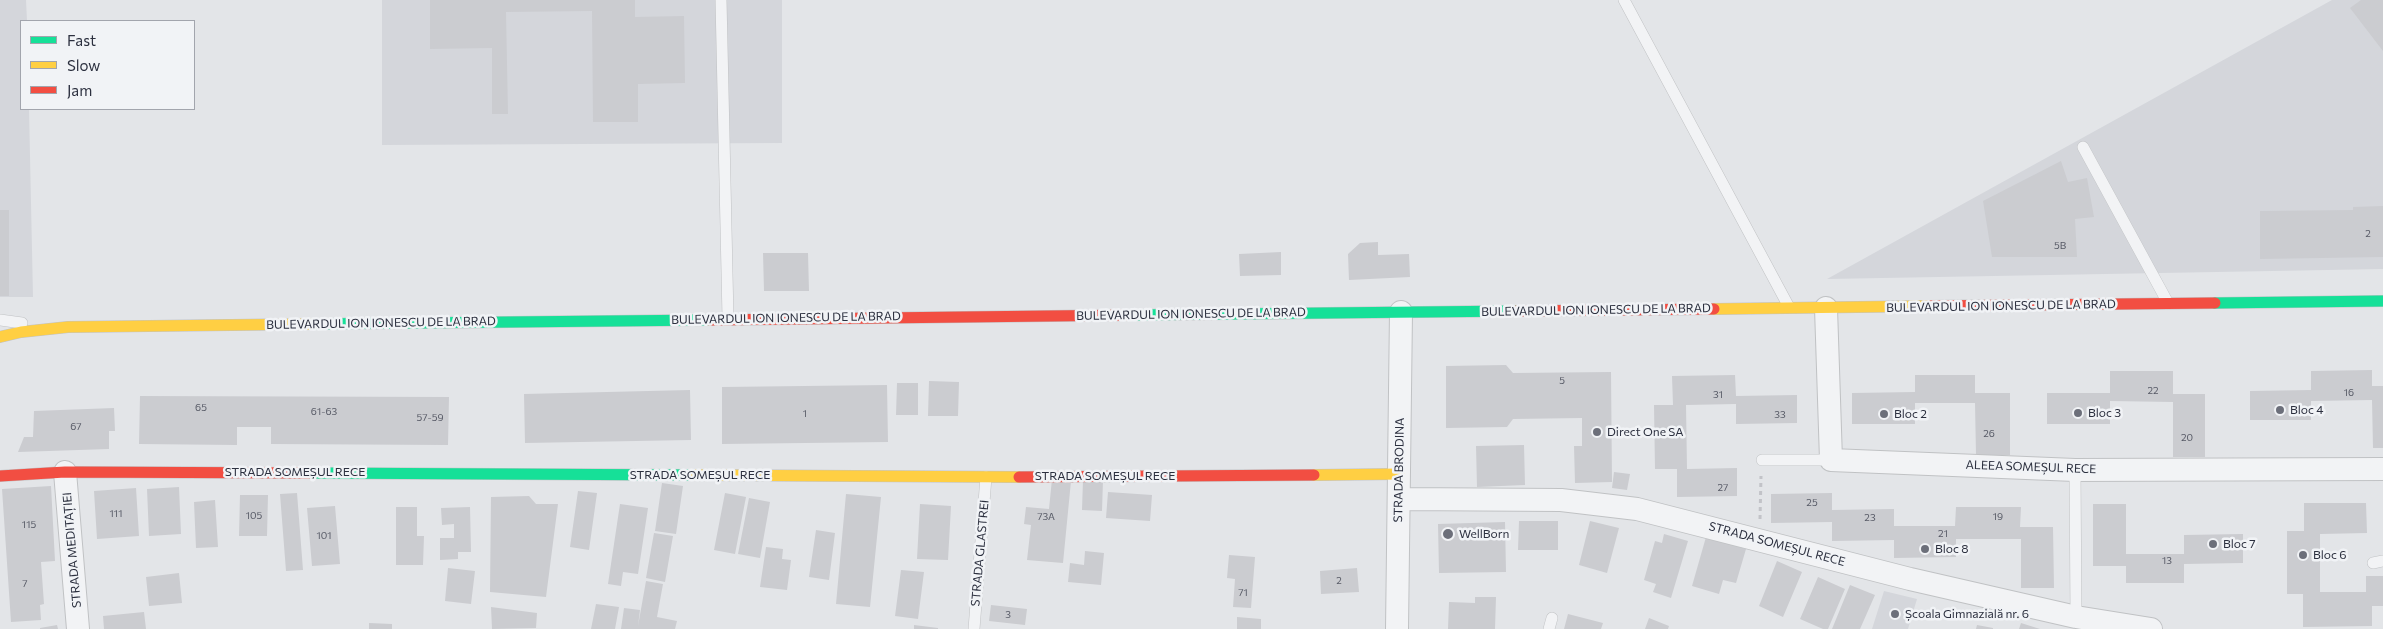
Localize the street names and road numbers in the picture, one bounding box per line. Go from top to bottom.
street label: BULEVARDUL ION IONESCU DE LA BRAD [1886,297,2116,315]
street label: BULEVARDUL ION IONESCU DE LA BRAD [1481,301,1711,319]
street label: BULEVARDUL ION IONESCU DE LA BRAD [1076,305,1306,323]
street label: BULEVARDUL ION IONESCU DE LA BRAD [671,309,901,327]
street label: BULEVARDUL ION IONESCU DE LA BRAD [266,314,496,332]
street label: STRADA BRODINA [1391,417,1407,523]
street label: ALEEA SOMEȘUL RECE [1965,458,2097,476]
street label: STRADA SOMEȘUL RECE [225,465,365,479]
street label: STRADA SOMEȘUL RECE [630,468,770,482]
street label: STRADA SOMEȘUL RECE [1035,469,1175,483]
street label: STRADA MEDITAȚIEI [60,492,84,608]
street label: STRADA GLASTREI [968,499,992,607]
street label: STRADA SOMEȘUL RECE [1707,519,1847,569]

